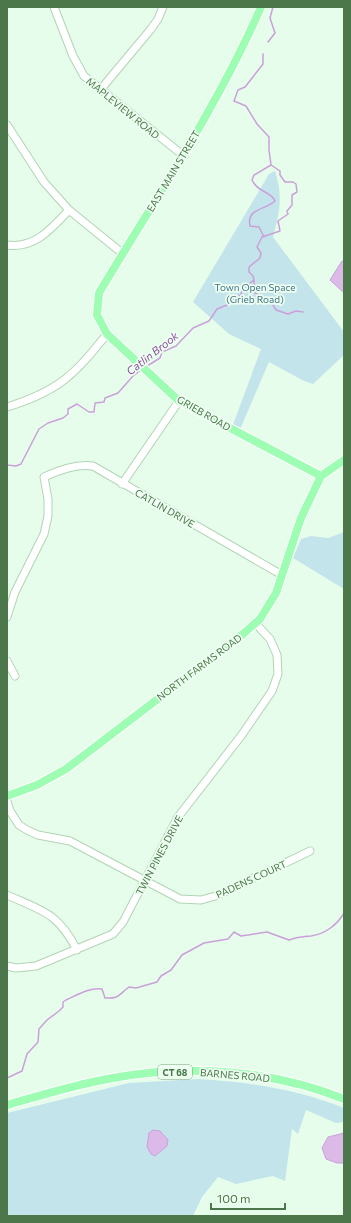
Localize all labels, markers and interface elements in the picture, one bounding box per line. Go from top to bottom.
street label: MAPLEVIEW ROAD [84,75,162,141]
street label: EAST MAIN STREET [144,128,202,214]
park label: Town Open Space (Grieb Road) [214,281,296,305]
water label: Catlin Brook [123,328,181,377]
street label: GRIEB ROAD [175,393,233,433]
street label: CATLIN DRIVE [133,486,197,530]
street label: NORTH FARMS ROAD [154,631,244,703]
street label: TWIN PINES DRIVE [133,813,185,897]
street label: PADENS COURT [214,857,289,901]
road number: CT 68 [158,1065,192,1079]
street label: BARNES ROAD [200,1066,270,1084]
scale bar [211,1185,285,1211]
text: 100 m [217,1191,251,1205]

